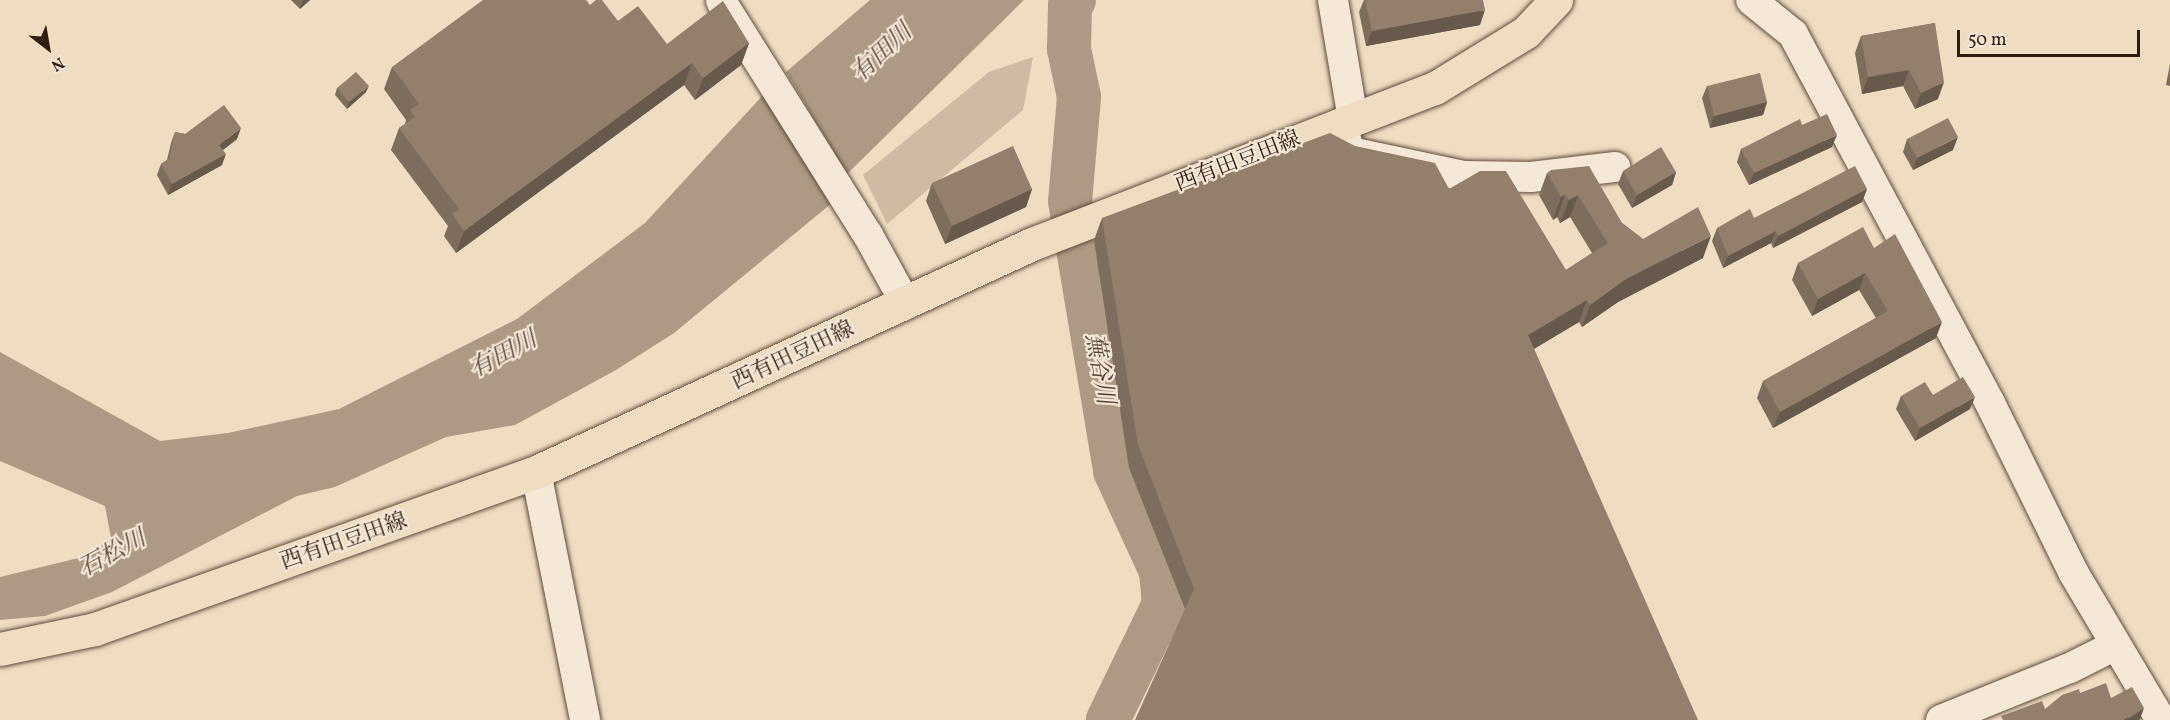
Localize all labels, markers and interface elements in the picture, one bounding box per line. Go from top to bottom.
north arrow [18,18,78,78]
scale bar [1960,18,2143,56]
water label: 有田川 [847,19,919,89]
text: 50 m [1968,28,2007,53]
text: N [47,51,68,76]
street label: 西有田豆田線 [1172,126,1304,198]
street label: 西有田豆田線 [728,316,858,396]
water label: 有田川 [465,326,543,386]
water label: 蕪谷川 [1078,331,1118,407]
street label: 西有田豆田線 [277,508,411,576]
water label: 石松川 [74,525,152,585]

